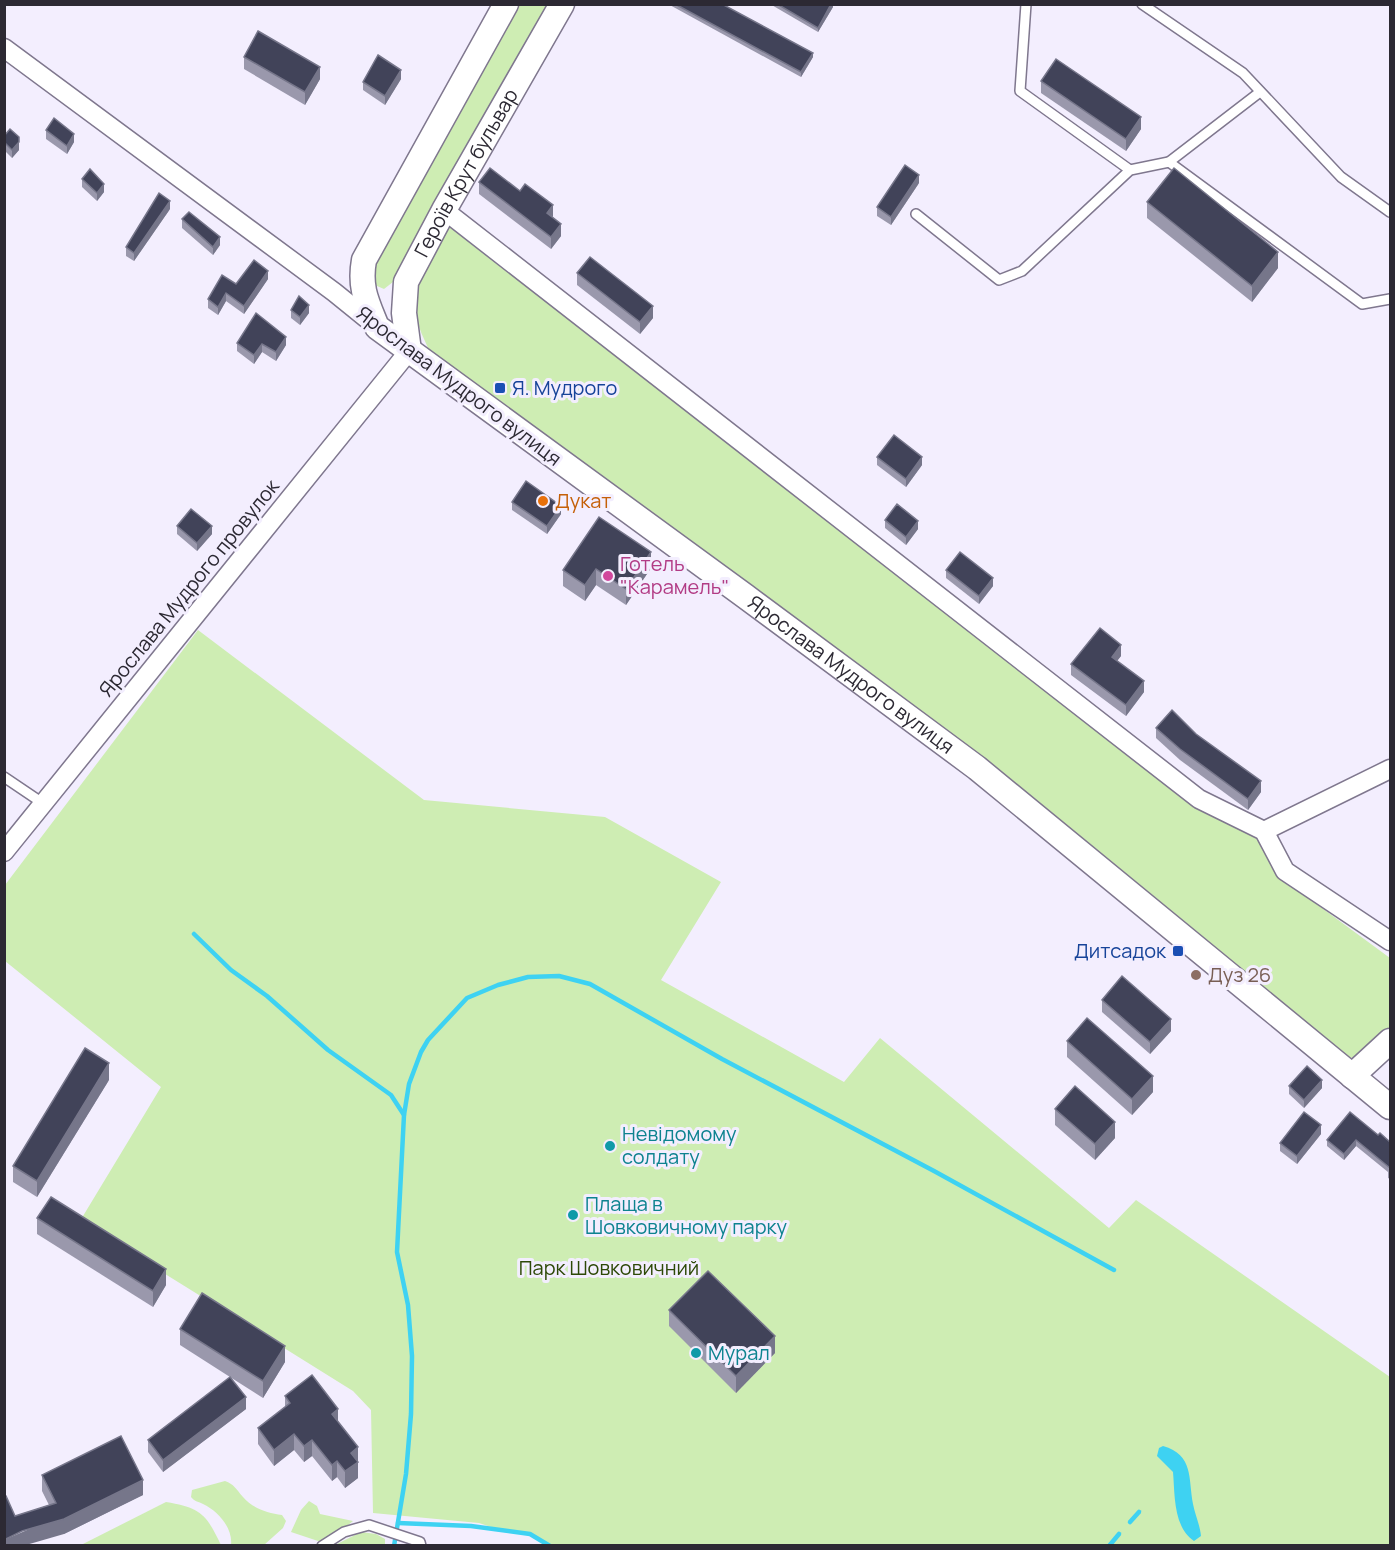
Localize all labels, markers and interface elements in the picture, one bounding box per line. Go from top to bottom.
street label: Героїв Крут бульвар [408,83,524,261]
street label: Ярослава Мудрого вулиця [351,300,567,472]
place label: Я. Мудрого [512,374,617,401]
marker: Я. Мудрого [493,381,507,395]
street label: Ярослава Мудрого провулок [92,473,285,702]
place label: Дукат [555,487,611,514]
marker: Дукат [536,494,550,508]
place label: Готель "Карамель" [620,550,729,600]
marker: Готель "Карамель" [601,569,615,583]
street label: Ярослава Мудрого вулиця [743,589,960,760]
place label: Дитсадок [1074,937,1167,964]
marker: Дитсадок [1171,944,1185,958]
place label: Дуз 26 [1208,961,1271,988]
marker: Дуз 26 [1189,968,1203,982]
place label: Невідомому солдату [622,1120,737,1170]
marker: Невідомому солдату [603,1139,617,1153]
place label: Плаща в Шовковичному парку [585,1190,787,1240]
marker: Плаща в Шовковичному парку [566,1208,580,1222]
park label: Парк Шовковичний [519,1254,699,1281]
place label: Мурал [708,1339,770,1366]
marker: Мурал [689,1346,703,1360]

